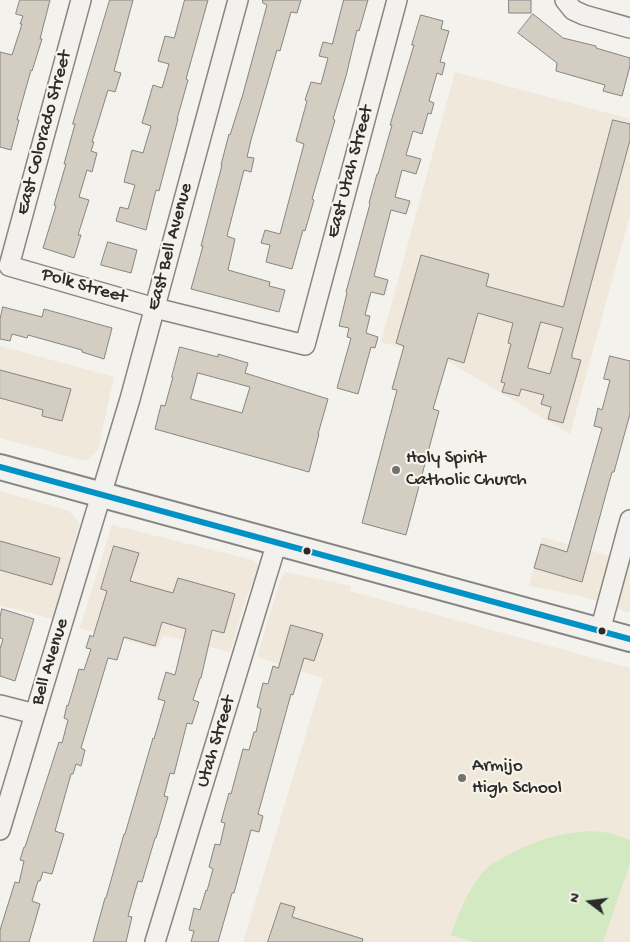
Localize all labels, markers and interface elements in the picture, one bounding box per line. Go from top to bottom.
street label: East Colorado Street [12,48,78,218]
street label: East Utah Street [322,103,380,241]
street label: East Bell Avenue [143,181,199,313]
street label: Polk Street [38,264,130,310]
place label: Holy Spirit Catholic Church [406,448,527,492]
marker: Holy Spirit Catholic Church [390,464,402,476]
unlabelled marker [302,546,312,556]
street label: Bell Avenue [27,616,75,708]
unlabelled marker [597,626,607,636]
street label: Utah Street [192,693,242,791]
place label: Armijo High School [472,756,562,800]
marker: Armijo High School [456,772,468,784]
north arrow [565,877,615,927]
text: N [566,891,584,905]

